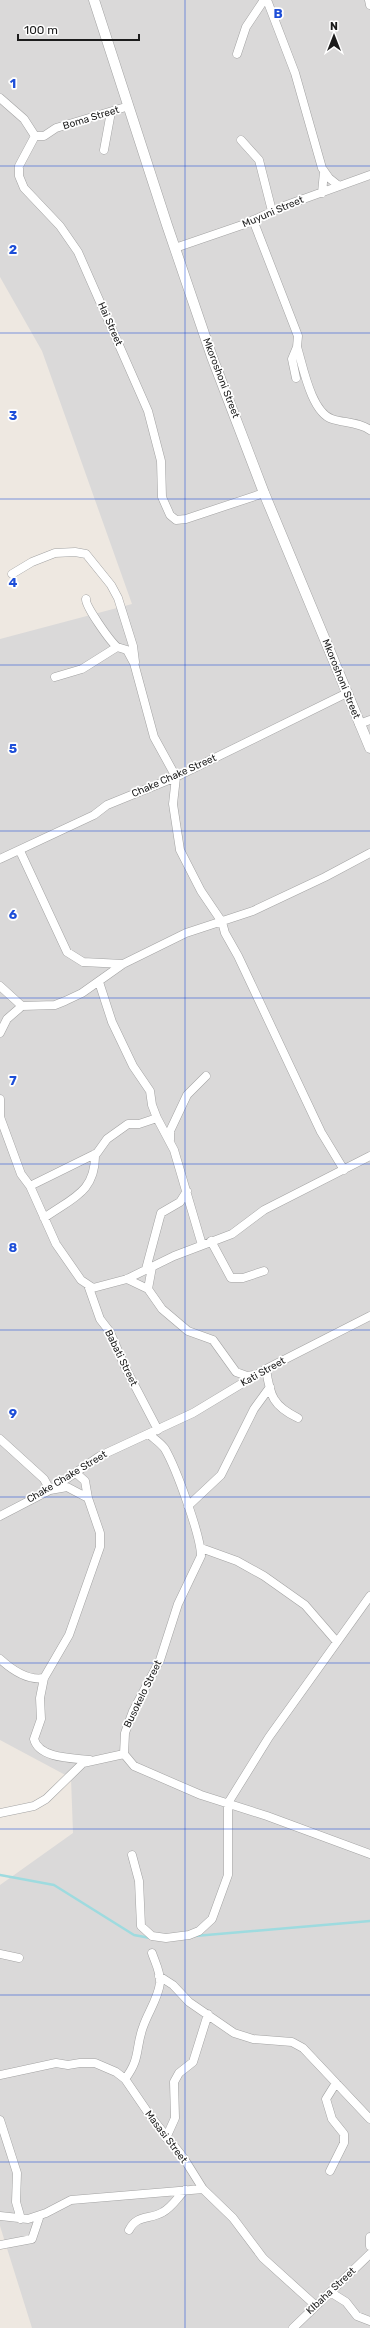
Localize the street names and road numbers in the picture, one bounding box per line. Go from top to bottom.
street label: Boma Street [61,104,121,132]
street label: Muyuni Street [241,194,305,230]
street label: Hai Street [95,300,125,348]
street label: Mkoroshoni Street [200,336,242,420]
street label: Mkoroshoni Street [320,637,362,721]
street label: Chake Chake Street [130,752,218,800]
street label: Babati Street [102,1328,140,1388]
street label: Kati Street [239,1355,287,1389]
street label: Chake Chake Street [25,1448,109,1506]
street label: Busokelo Street [121,1658,165,1730]
street label: Masasi Street [142,2108,190,2166]
street label: KIbaha Street [304,2265,358,2317]

